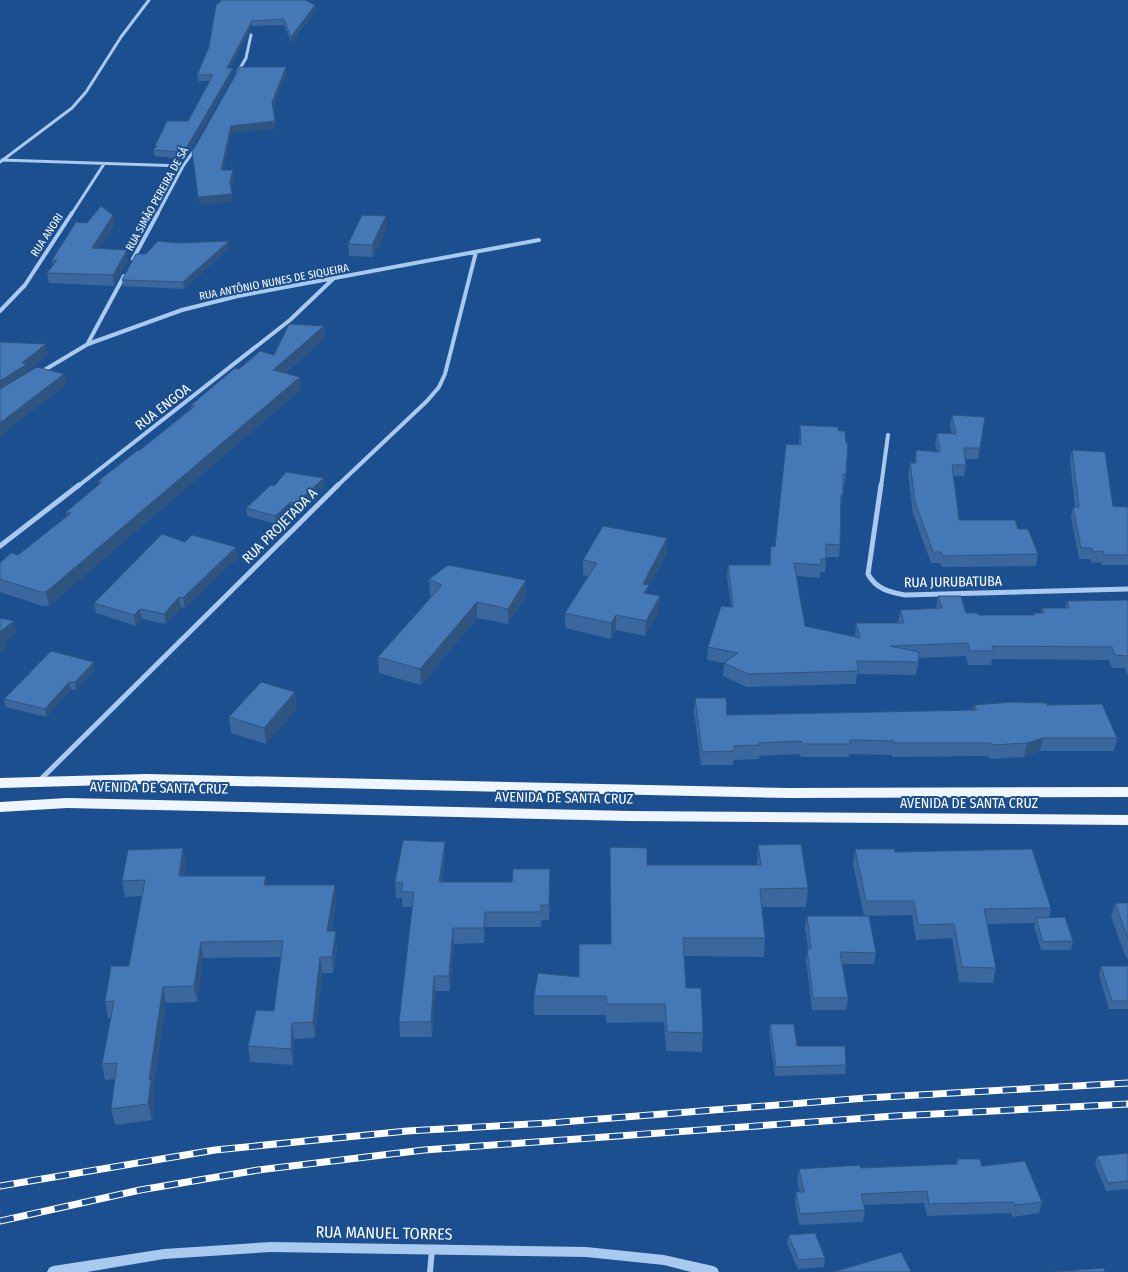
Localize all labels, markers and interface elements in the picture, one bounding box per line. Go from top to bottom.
street label: RUA SIMÃO PEREIRA DE SÁ [122,144,191,253]
street label: RUA ANORI [28,211,66,259]
street label: RUA ANTÔNIO NUNES DE SIQUEIRA [198,260,350,303]
street label: RUA ENGOA [132,380,194,434]
street label: RUA PROJETADA A [239,484,322,567]
street label: RUA JURUBATUBA [904,573,1003,591]
street label: AVENIDA DE SANTA CRUZ [90,778,229,798]
street label: AVENIDA DE SANTA CRUZ [495,788,634,808]
street label: AVENIDA DE SANTA CRUZ [900,795,1038,812]
street label: RUA MANUEL TORRES [315,1222,453,1244]

